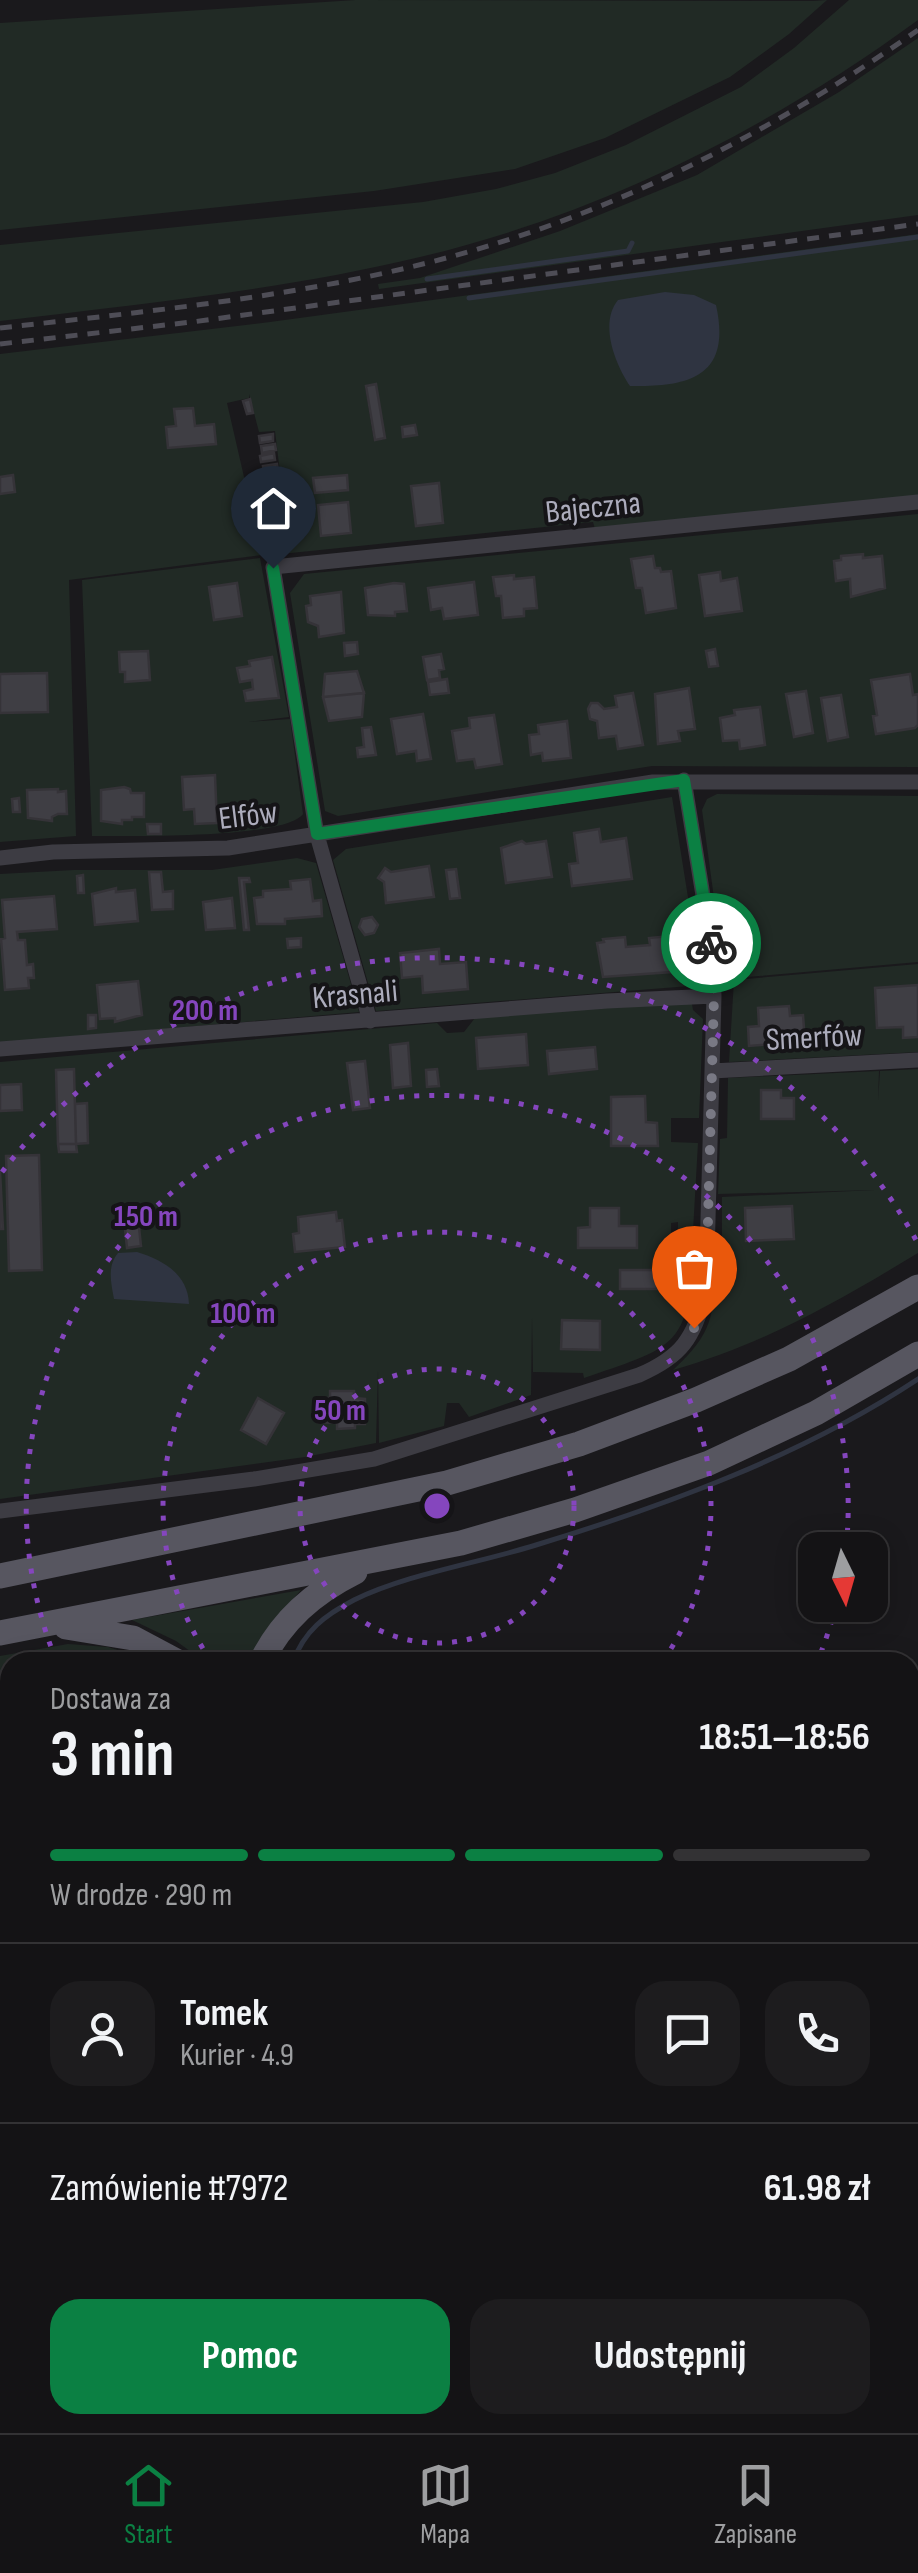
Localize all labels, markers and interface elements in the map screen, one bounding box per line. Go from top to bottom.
pin [231,466,316,569]
icon: home [246,481,301,536]
street label: Bajeczna [544,484,642,532]
street label: Elfów [216,793,280,839]
courier [661,893,761,993]
icon: bike [684,916,739,971]
street label: Krasnali [311,972,399,1018]
text: 200 m [172,993,238,1029]
street label: Smerfów [765,1016,863,1060]
text: 150 m [114,1199,178,1235]
pin [652,1226,737,1329]
icon: bag [667,1241,722,1296]
text: 100 m [211,1296,275,1332]
text: 50 m [314,1393,366,1429]
centre of rings [419,1488,455,1524]
north arrow [798,1532,888,1622]
map controls [798,1532,888,1622]
text: Dostawa za [50,1680,171,1719]
text: 18:51–18:56 [699,1715,870,1760]
text: 3 min [50,1717,174,1795]
text: W drodze · 290 m [50,1876,232,1915]
button: person [50,1981,155,2086]
button: chat [635,1981,740,2086]
button: phone [765,1981,870,2086]
text: Tomek [180,1991,268,2036]
text: Kurier · 4.9 [180,2036,294,2075]
text: Zamówienie #7972 [50,2166,288,2211]
text: 61.98 zł [764,2166,870,2211]
button: Pomoc [50,2299,450,2414]
button: Udostępnij [470,2299,870,2414]
tab: Start [121,2458,176,2551]
tab: Mapa [418,2458,473,2551]
tab: Zapisane [714,2458,797,2551]

